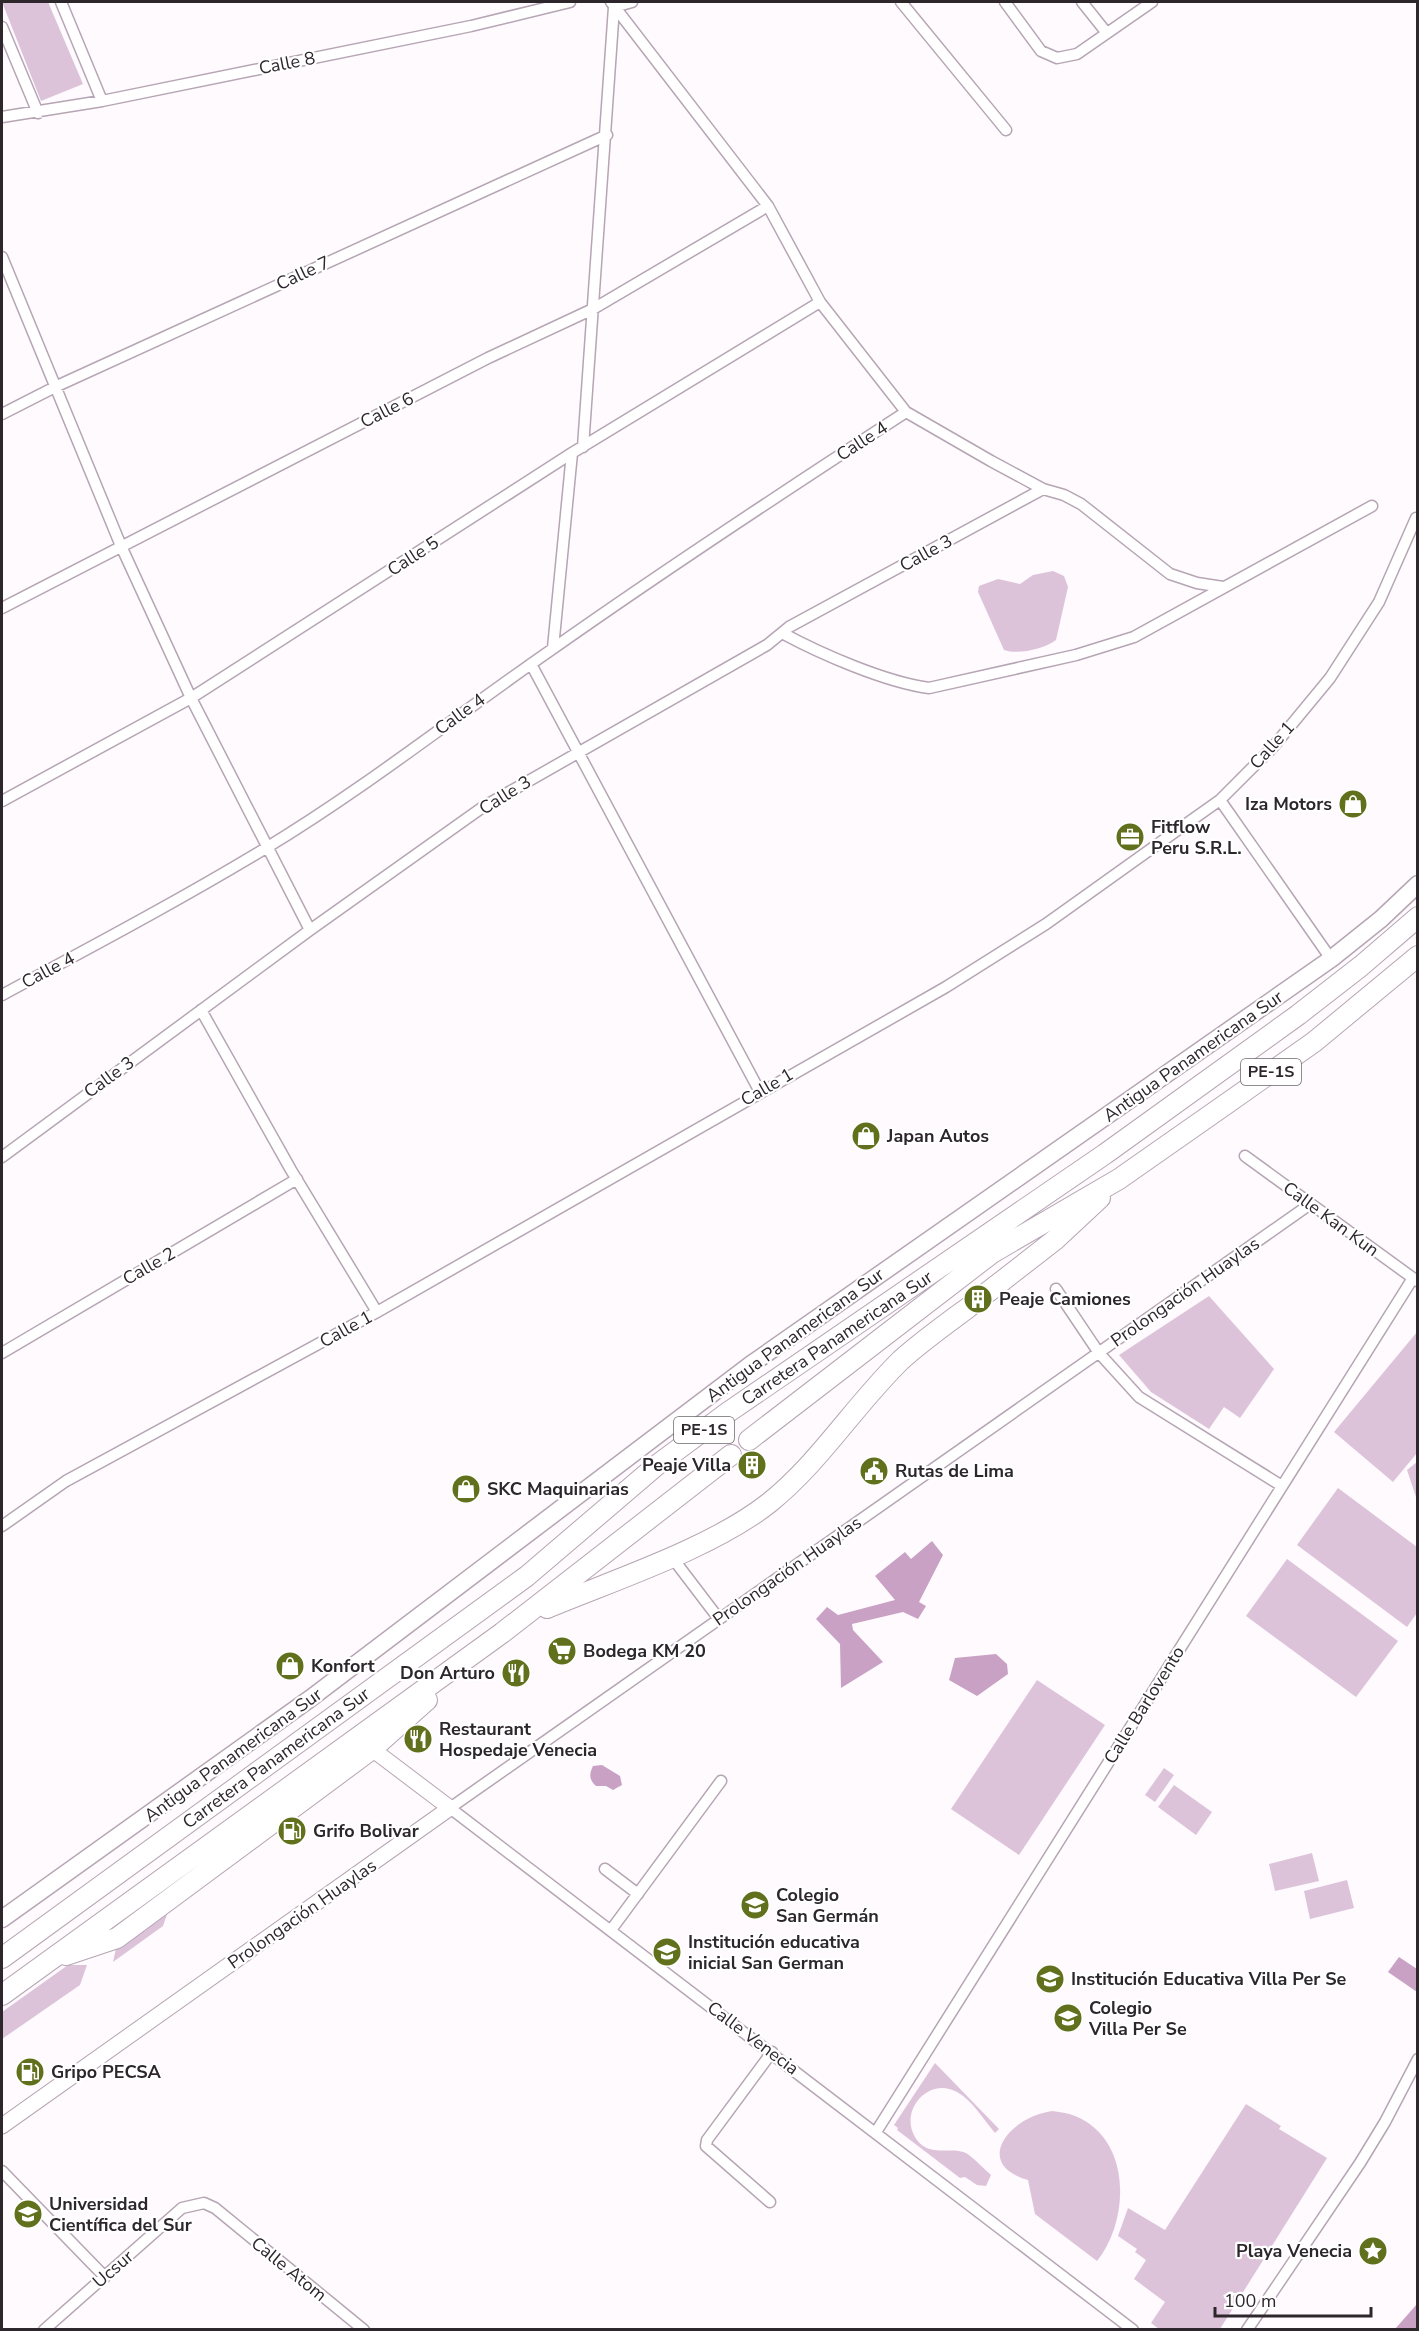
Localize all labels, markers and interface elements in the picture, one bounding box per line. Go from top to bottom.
street label: Calle 8 [257,46,317,80]
street label: Calle 7 [272,250,334,296]
street label: Calle 6 [356,386,418,434]
street label: Calle 4 [832,415,893,467]
street label: Calle 3 [895,529,957,577]
street label: Calle 5 [383,530,443,582]
street label: Calle 4 [430,687,490,740]
street label: Calle 1 [1244,716,1300,774]
street label: Calle 3 [474,770,536,820]
shop icon: Iza Motors [1337,788,1369,820]
place label: Iza Motors [1245,792,1332,816]
place label: Fitflow Peru S.R.L. [1151,815,1242,860]
office icon: Fitflow Peru S.R.L. [1114,821,1146,853]
street label: Calle 4 [17,946,79,994]
street label: Antigua Panamericana Sur [1098,984,1288,1127]
street label: Calle 3 [79,1051,139,1103]
road number: PE-1S [1241,1059,1301,1085]
street label: Calle 1 [736,1062,798,1112]
shop icon: Japan Autos [850,1120,882,1152]
place label: Japan Autos [886,1124,989,1148]
street label: Calle Kan Kun [1278,1176,1384,1262]
street label: Prolongación Huaylas [1106,1232,1264,1352]
street label: Calle 2 [118,1241,180,1291]
street label: Antigua Panamericana Sur [701,1262,889,1408]
street label: Carretera Panamericana Sur [737,1265,938,1411]
building icon: Peaje Camiones [962,1283,994,1315]
place label: Peaje Camiones [999,1287,1131,1311]
street label: Calle 1 [315,1305,377,1353]
road number: PE-1S [674,1417,734,1443]
building icon: Peaje Villa [736,1449,768,1481]
place label: Peaje Villa [642,1453,731,1477]
public building icon: Rutas de Lima [858,1455,890,1487]
place label: Rutas de Lima [895,1459,1014,1483]
shop icon: SKC Maquinarias [450,1473,482,1505]
place label: SKC Maquinarias [487,1477,629,1501]
street label: Prolongación Huaylas [708,1511,866,1631]
supermarket icon: Bodega KM 20 [546,1635,578,1667]
place label: Bodega KM 20 [583,1639,706,1663]
street label: Calle Barlovento [1098,1642,1190,1768]
shop icon: Konfort [274,1650,306,1682]
place label: Konfort [311,1654,375,1678]
restaurant icon: Don Arturo [500,1657,532,1689]
place label: Don Arturo [400,1661,495,1685]
street label: Antigua Panamericana Sur [139,1682,327,1828]
street label: Carretera Panamericana Sur [178,1682,375,1834]
place label: Restaurant Hospedaje Venecia [439,1717,597,1762]
restaurant icon: Restaurant Hospedaje Venecia [402,1723,434,1755]
fuel station icon: Grifo Bolivar [276,1815,308,1847]
place label: Grifo Bolivar [313,1819,419,1843]
street label: Prolongación Huaylas [223,1854,381,1974]
place label: Colegio San Germán [776,1883,879,1928]
school or university icon: Colegio San Germán [739,1889,771,1921]
place label: Institución educativa inicial San German [688,1930,860,1975]
school or university icon: Institución educativa inicial San German [651,1936,683,1968]
school or university icon: Institución Educativa Villa Per Se [1034,1963,1066,1995]
place label: Institución Educativa Villa Per Se [1071,1967,1347,1991]
street label: Calle Venecia [702,1996,804,2080]
place label: Colegio Villa Per Se [1088,1996,1187,2041]
school or university icon: Colegio Villa Per Se [1052,2002,1084,2034]
fuel station icon: Gripo PECSA [14,2056,46,2088]
place label: Gripo PECSA [51,2060,162,2084]
place label: Universidad Científica del Sur [49,2192,192,2237]
school or university icon: Universidad Científica del Sur [12,2198,44,2230]
street label: Calle Atom [246,2231,332,2307]
place icon: Playa Venecia [1357,2235,1389,2267]
place label: Playa Venecia [1236,2239,1352,2263]
street label: Ucsur [88,2244,139,2293]
scale bar [1215,2280,1371,2318]
text: 100 m [1224,2289,1276,2313]

